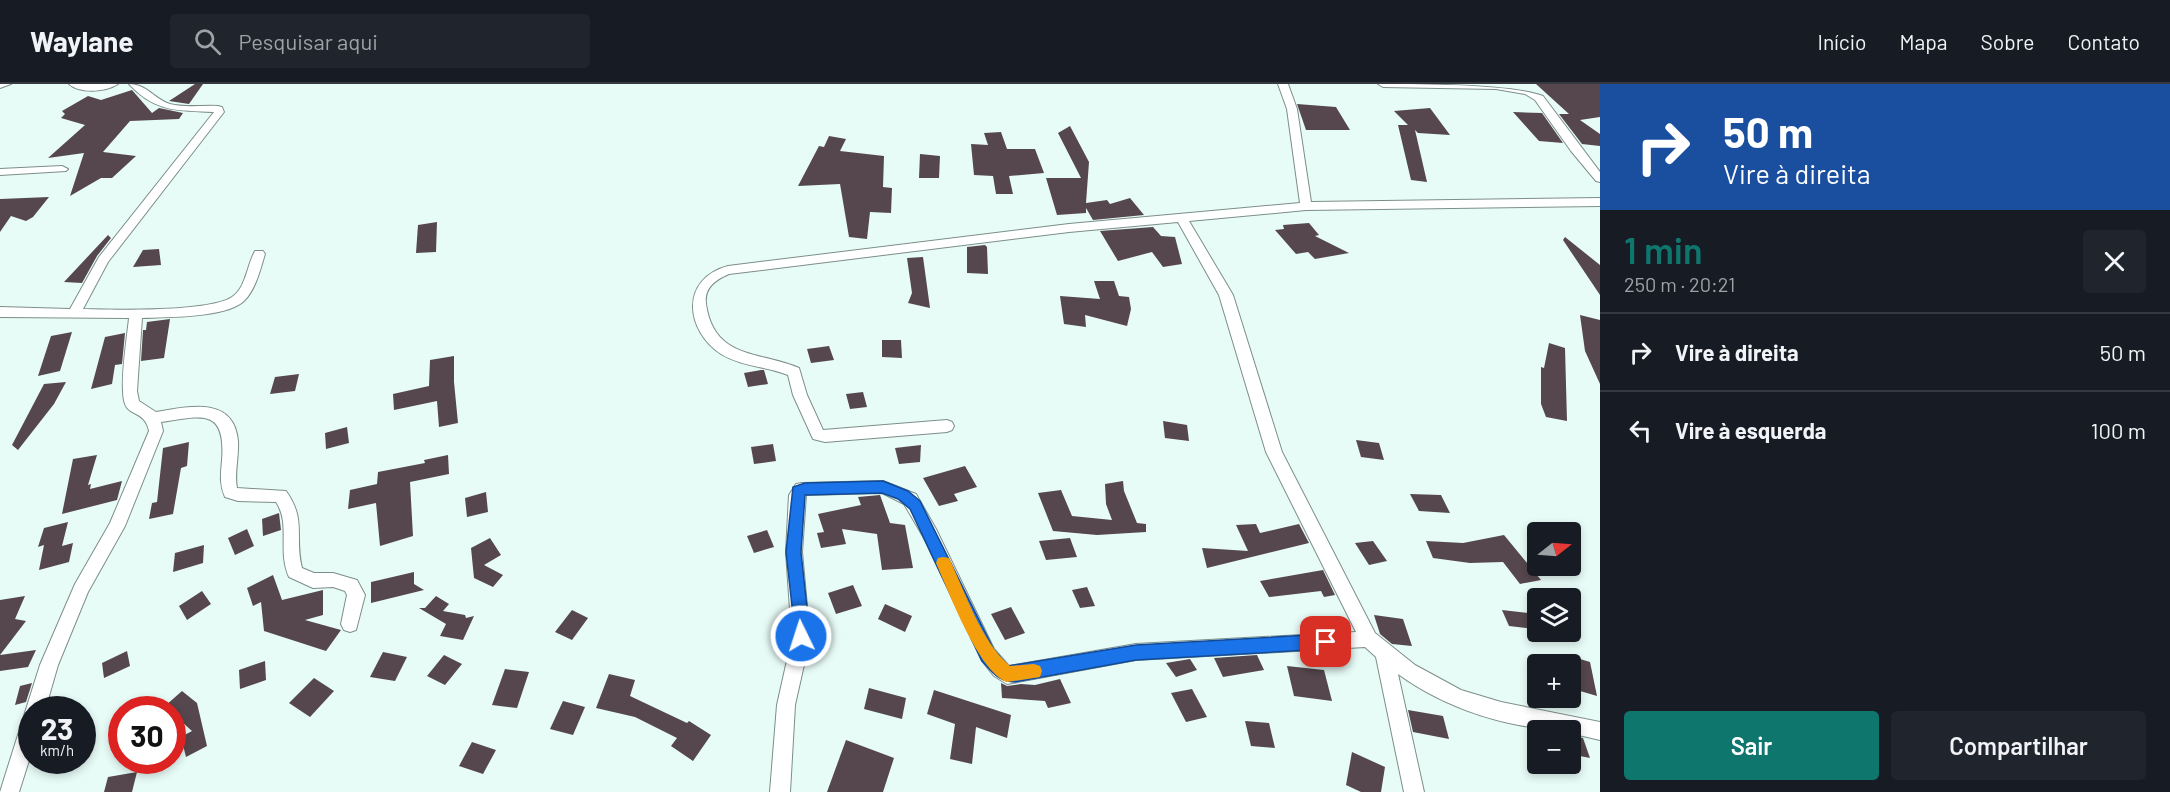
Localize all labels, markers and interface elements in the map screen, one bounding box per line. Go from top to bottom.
search box [170,14,590,68]
text: Waylane [30,24,134,58]
icon: search [191,25,224,58]
text: Pesquisar aqui [239,28,378,54]
text: Início [1818,29,1866,54]
text: Mapa [1899,29,1948,54]
text: Sobre [1981,29,2034,54]
text: Contato [2067,29,2140,54]
text: 50 m [1723,106,1813,156]
icon: right [1624,108,1702,186]
text: Vire à direita [1723,157,1871,189]
text: 1 min [1624,228,1703,271]
button: close [2083,230,2146,293]
text: 250 m · 20:21 [1624,272,1735,296]
icon: right [1624,336,1657,369]
text: Vire à direita [1675,339,1799,365]
text: 50 m [2100,339,2146,365]
icon: left [1624,414,1657,447]
text: Vire à esquerda [1675,417,1826,443]
text: 100 m [2091,417,2146,443]
north arrow [1527,522,1581,576]
map controls [1527,522,1581,774]
button: layers [1527,588,1581,642]
position arrow [769,604,833,668]
pin [1300,616,1351,667]
icon: arrive [1309,625,1342,658]
button: + [1527,654,1581,708]
speed limit sign: 30 [108,696,186,774]
text: 23 [41,710,73,746]
button: Sair [1624,711,1879,780]
button: Compartilhar [1891,711,2146,780]
button: − [1527,720,1581,774]
text: km/h [40,741,74,759]

